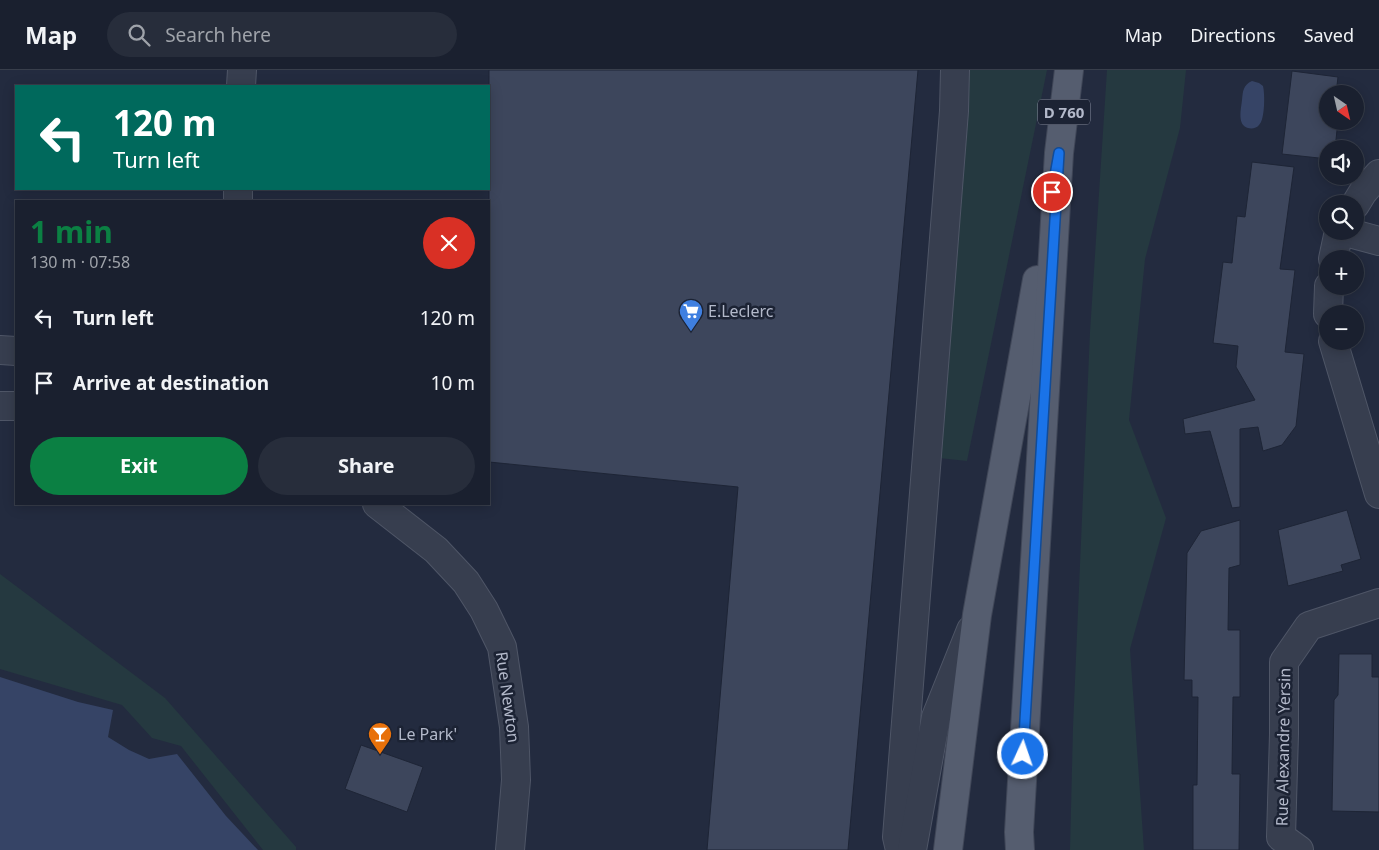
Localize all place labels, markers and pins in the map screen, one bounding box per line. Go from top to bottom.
pin [1031,171,1073,213]
supermarket icon: E.Leclerc [678,298,704,332]
place label: E.Leclerc [708,300,774,322]
bar icon: Le Park' [367,721,393,755]
place label: Le Park' [398,723,457,745]

